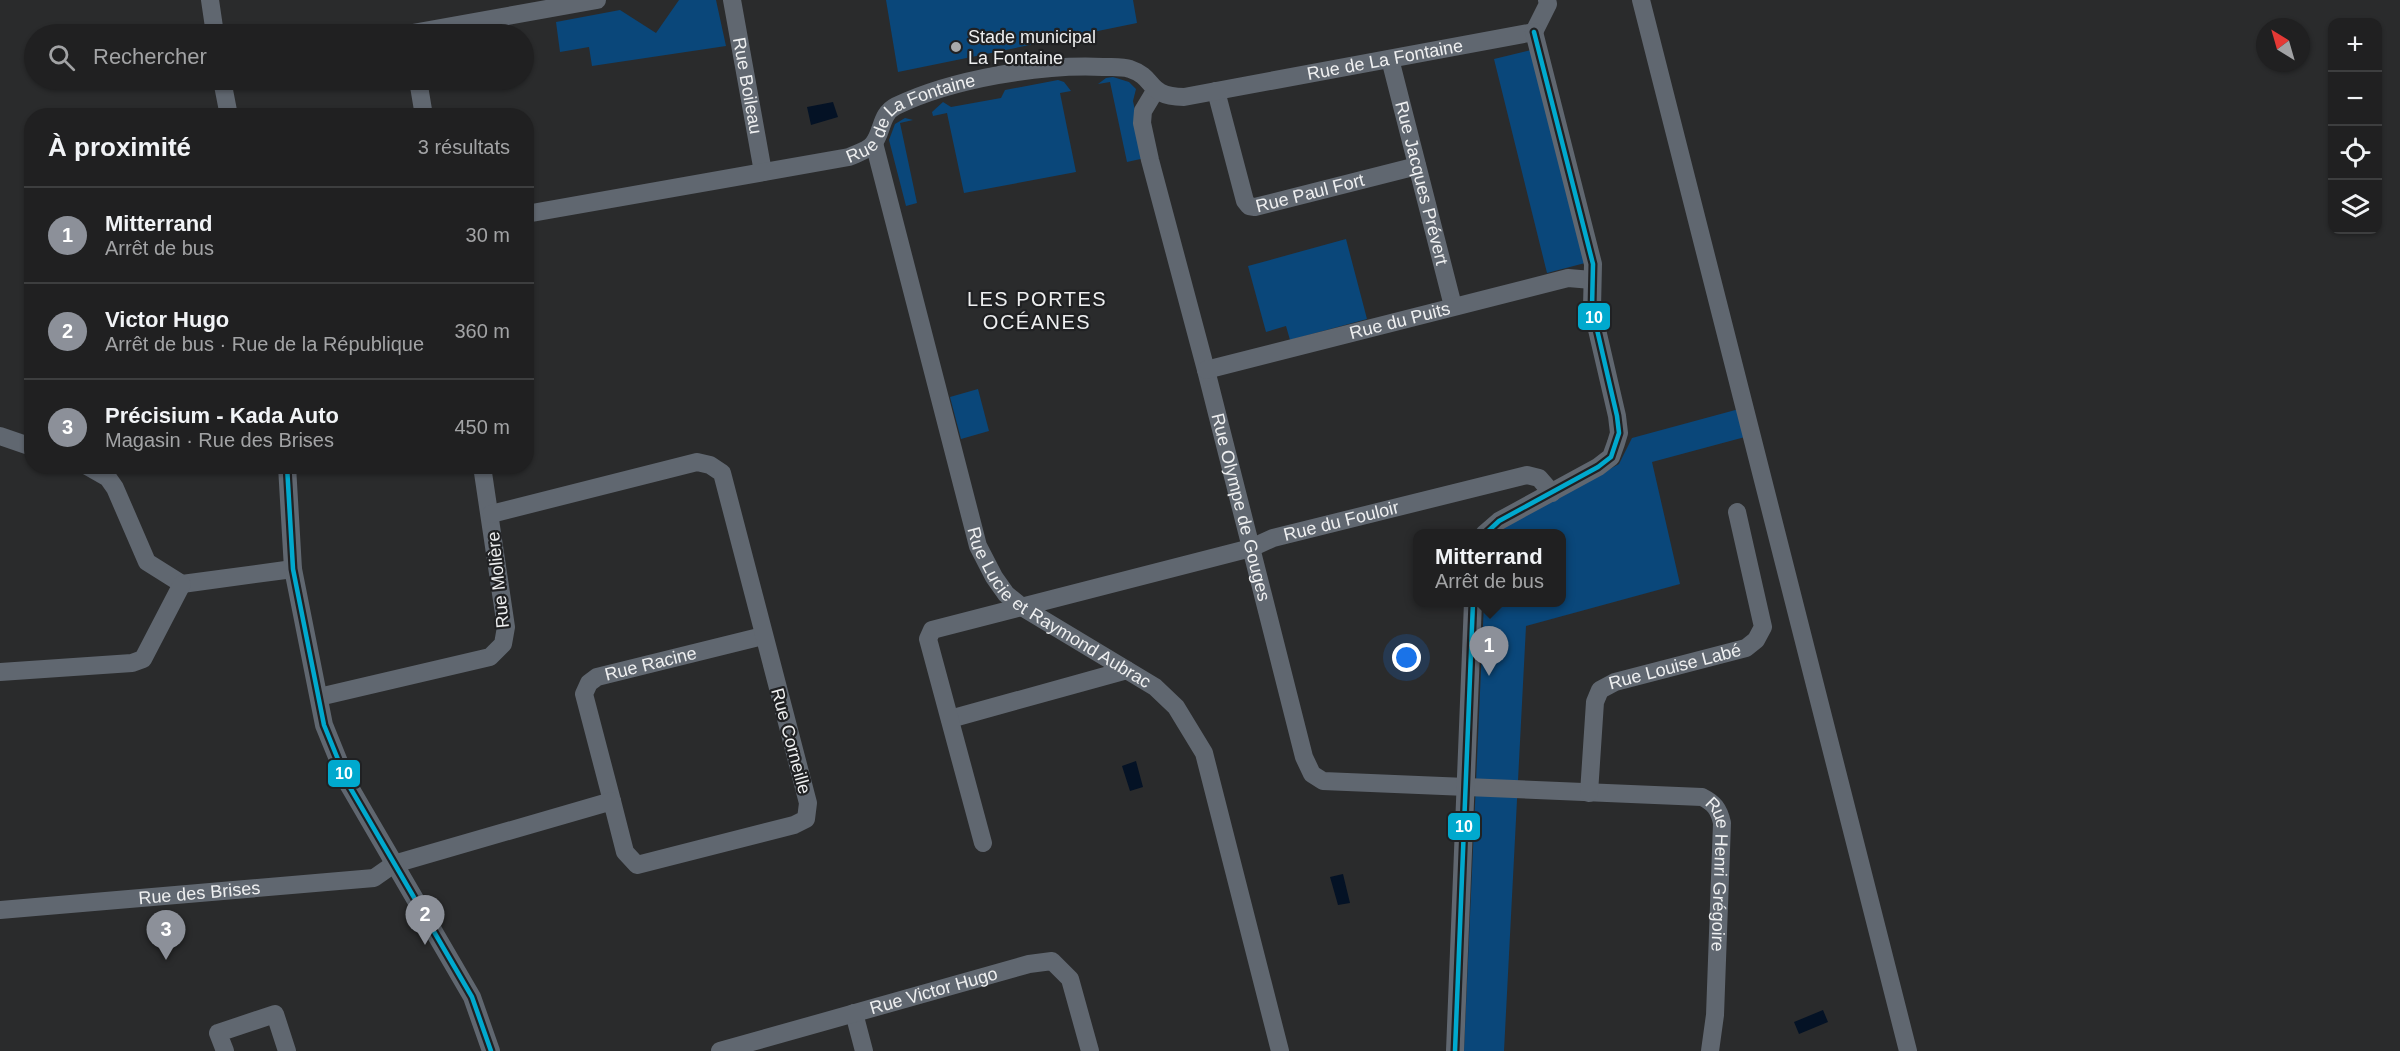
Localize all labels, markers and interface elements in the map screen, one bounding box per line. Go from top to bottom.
north arrow [2256,18,2310,72]
map controls [2328,18,2382,234]
button: + [2328,18,2382,72]
search box [24,24,534,90]
place label: Stade municipal La Fontaine [968,27,1096,68]
street label: Rue de La Fontaine [1305,35,1465,84]
street label: Rue Boileau [729,36,766,136]
marker: Stade municipal La Fontaine [949,40,963,54]
icon: search [45,41,78,74]
text: Rechercher [93,44,207,69]
street label: Rue de La Fontaine [843,70,977,167]
button: − [2328,72,2382,126]
street label: Rue Jacques Prévert [1391,99,1452,267]
button: locate [2328,126,2382,180]
text: À proximité [48,132,191,162]
text: 3 résultats [418,136,510,158]
street label: Rue Paul Fort [1254,170,1366,216]
button: layers [2328,180,2382,234]
text: Mitterrand [105,211,213,236]
text: 1 [62,224,73,246]
text: 30 m [466,224,510,246]
text: Arrêt de bus [105,237,214,259]
district label: LES PORTES OCÉANES [967,288,1107,333]
street label: Rue du Puits [1347,298,1452,343]
line badge: 10 [1577,302,1611,331]
text: Victor Hugo [105,307,229,332]
text: 10 [1585,309,1603,326]
text: 2 [62,320,73,342]
text: 360 m [454,320,510,342]
text: Arrêt de bus · Rue de la République [105,333,424,355]
text: Précisium - Kada Auto [105,403,339,428]
street label: Rue Olympe de Gouges [1207,411,1274,603]
text: 3 [62,416,73,438]
text: 450 m [454,416,510,438]
text: Magasin · Rue des Brises [105,429,334,451]
street label: Rue du Fouloir [1282,497,1401,545]
street label: Rue Lucie et Raymond Aubrac [963,525,1155,692]
popup [1413,529,1566,607]
street label: Rue Molière [483,531,513,629]
text: Mitterrand [1435,544,1543,569]
text: Arrêt de bus [1435,570,1544,592]
pin: 1 [1470,626,1508,676]
street label: Rue Louise Labé [1606,640,1743,693]
street label: Rue Racine [603,643,699,685]
your location [1392,643,1421,672]
street label: Rue Corneille [767,686,815,796]
line badge: 10 [327,759,361,788]
text: 10 [335,765,353,782]
street label: Rue Henri Grégoire [1702,793,1732,952]
line badge: 10 [1447,812,1481,841]
text: 10 [1455,818,1473,835]
street label: Rue des Brises [138,878,261,908]
pin: 2 [406,896,444,945]
pin: 3 [146,910,186,960]
street label: Rue Victor Hugo [868,963,1000,1018]

